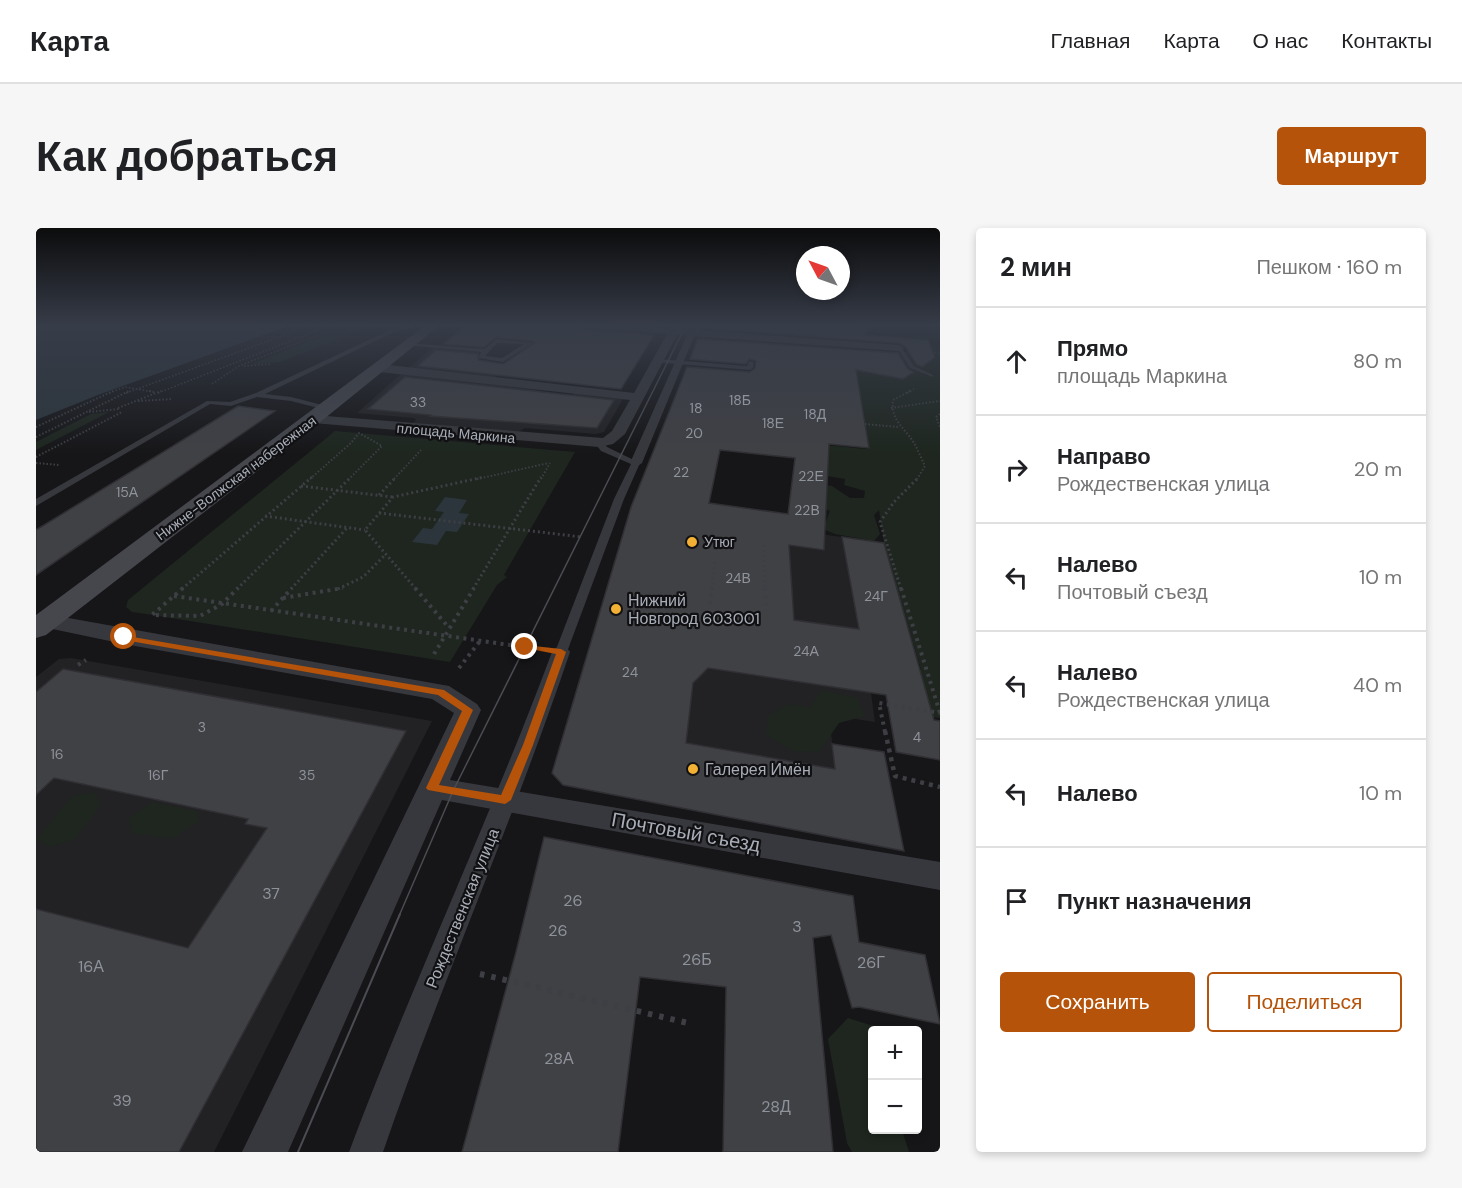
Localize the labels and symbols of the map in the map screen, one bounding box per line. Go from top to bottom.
north arrow [796,246,850,300]
house number: 18Б [729,391,751,409]
house number: 33 [410,393,426,411]
house number: 18 [690,399,702,417]
house number: 18Д [804,405,827,423]
street label: Нижне-Волжская набережная [152,412,320,544]
house number: 18Е [762,414,784,432]
street label: площадь Маркина [396,419,516,447]
house number: 20 [685,424,703,442]
house number: 22 [673,463,689,481]
house number: 22Е [798,467,824,485]
house number: 15А [116,483,139,501]
house number: 22В [794,501,820,519]
place label: Утюг [704,533,735,551]
marker: Утюг [685,535,699,549]
house number: 24В [725,569,751,587]
house number: 24Г [864,587,888,605]
place label: Нижний Новгород 603001 [628,590,760,629]
marker: Нижний Новгород 603001 [609,602,623,616]
route start [110,623,136,649]
route end [511,633,537,659]
house number: 24А [793,642,819,660]
house number: 24 [622,663,639,681]
house number: 3 [198,718,206,736]
house number: 4 [913,728,922,746]
house number: 16 [50,745,64,763]
place label: Галерея Имён [705,759,811,780]
marker: Галерея Имён [686,762,700,776]
house number: 16Г [148,766,169,784]
house number: 35 [299,766,315,784]
street label: Почтовый съезд [610,806,763,858]
street label: Рождественская улица [421,825,504,991]
house number: 37 [262,883,280,904]
house number: 26 [563,890,583,911]
house number: 3 [792,916,802,937]
house number: 26 [548,920,568,941]
house number: 26Б [682,949,712,970]
house number: 26Г [857,952,885,973]
house number: 16А [78,956,104,977]
house number: 28А [544,1048,574,1069]
house number: 39 [112,1090,132,1111]
house number: 28Д [761,1096,791,1117]

